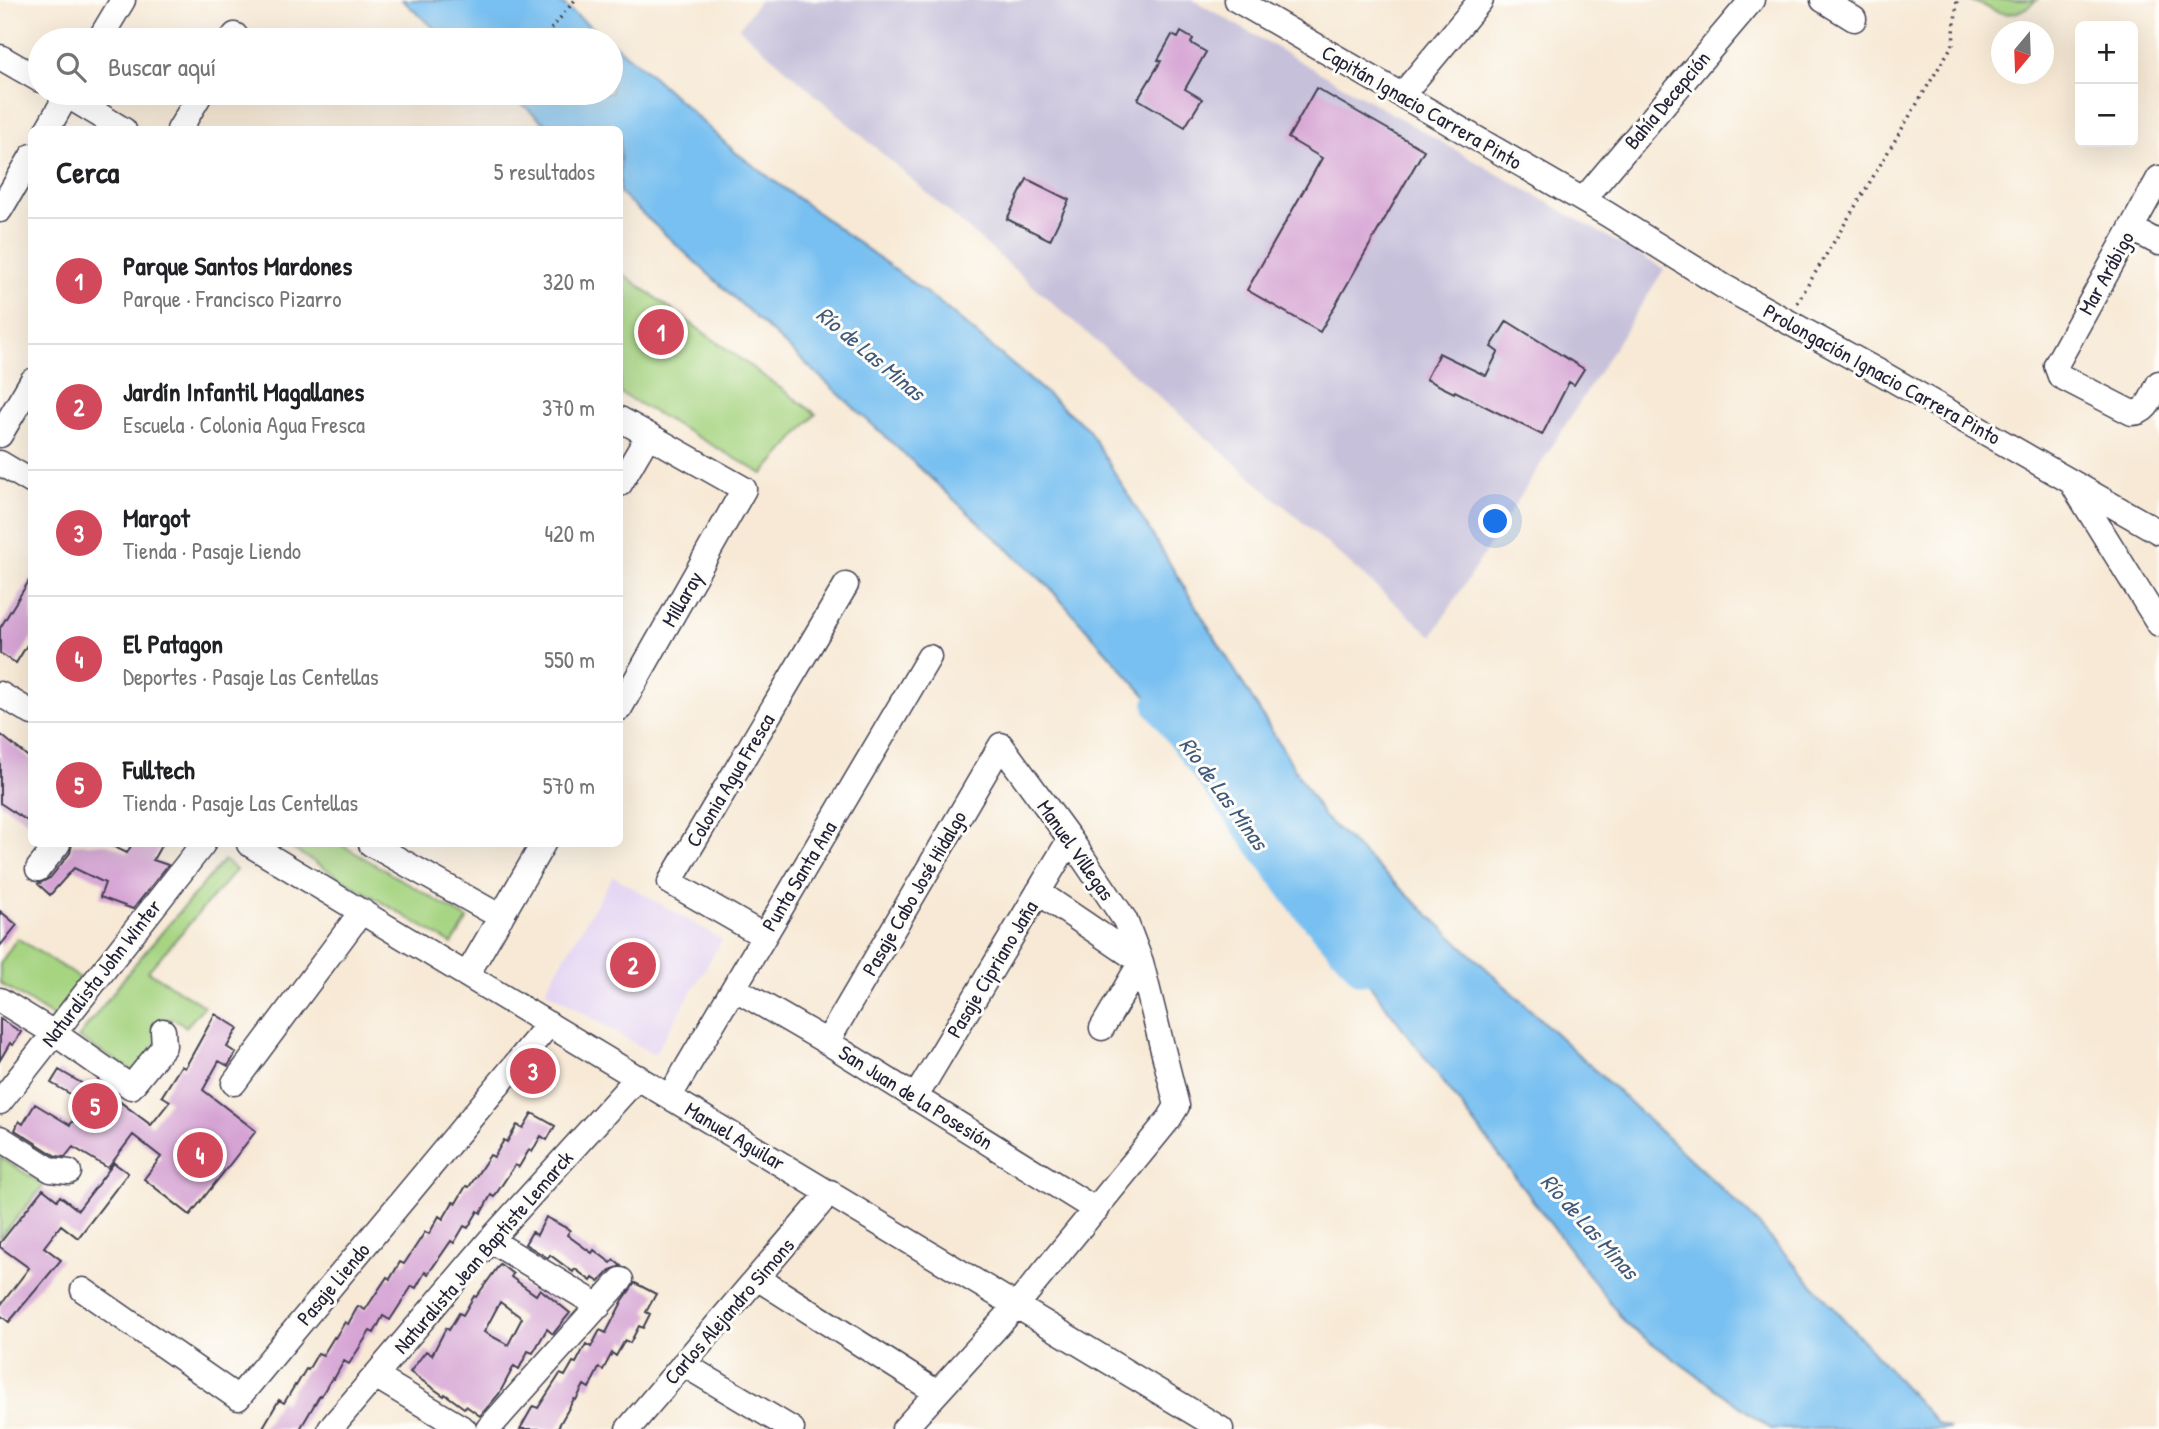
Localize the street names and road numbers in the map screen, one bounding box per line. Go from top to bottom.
street label: Capitán Ignacio Carrera Pinto [1317,38,1527,176]
street label: Bahía Decepción [1617,45,1717,155]
street label: Mar Arábigo [2071,226,2141,320]
street label: Prolongación Ignacio Carrera Pinto [1758,297,2006,451]
street label: Millaray [655,566,710,632]
street label: Colonia Agua Fresca [679,708,781,852]
street label: Manuel Villegas [1031,794,1121,906]
street label: Pasaje Cabo José Hidalgo [855,805,973,981]
street label: Punta Santa Ana [755,815,843,937]
street label: Naturalista John Winter [34,893,168,1053]
street label: Pasaje Cipriano Jaña [940,895,1044,1043]
street label: San Juan de la Posesión [833,1038,999,1156]
street label: Manuel Aguilar [680,1095,790,1177]
street label: Naturalista Jean Baptiste Lemarck [387,1144,580,1360]
street label: Carlos Alejandro Simons [657,1231,801,1391]
street label: Pasaje Liendo [290,1236,376,1332]

